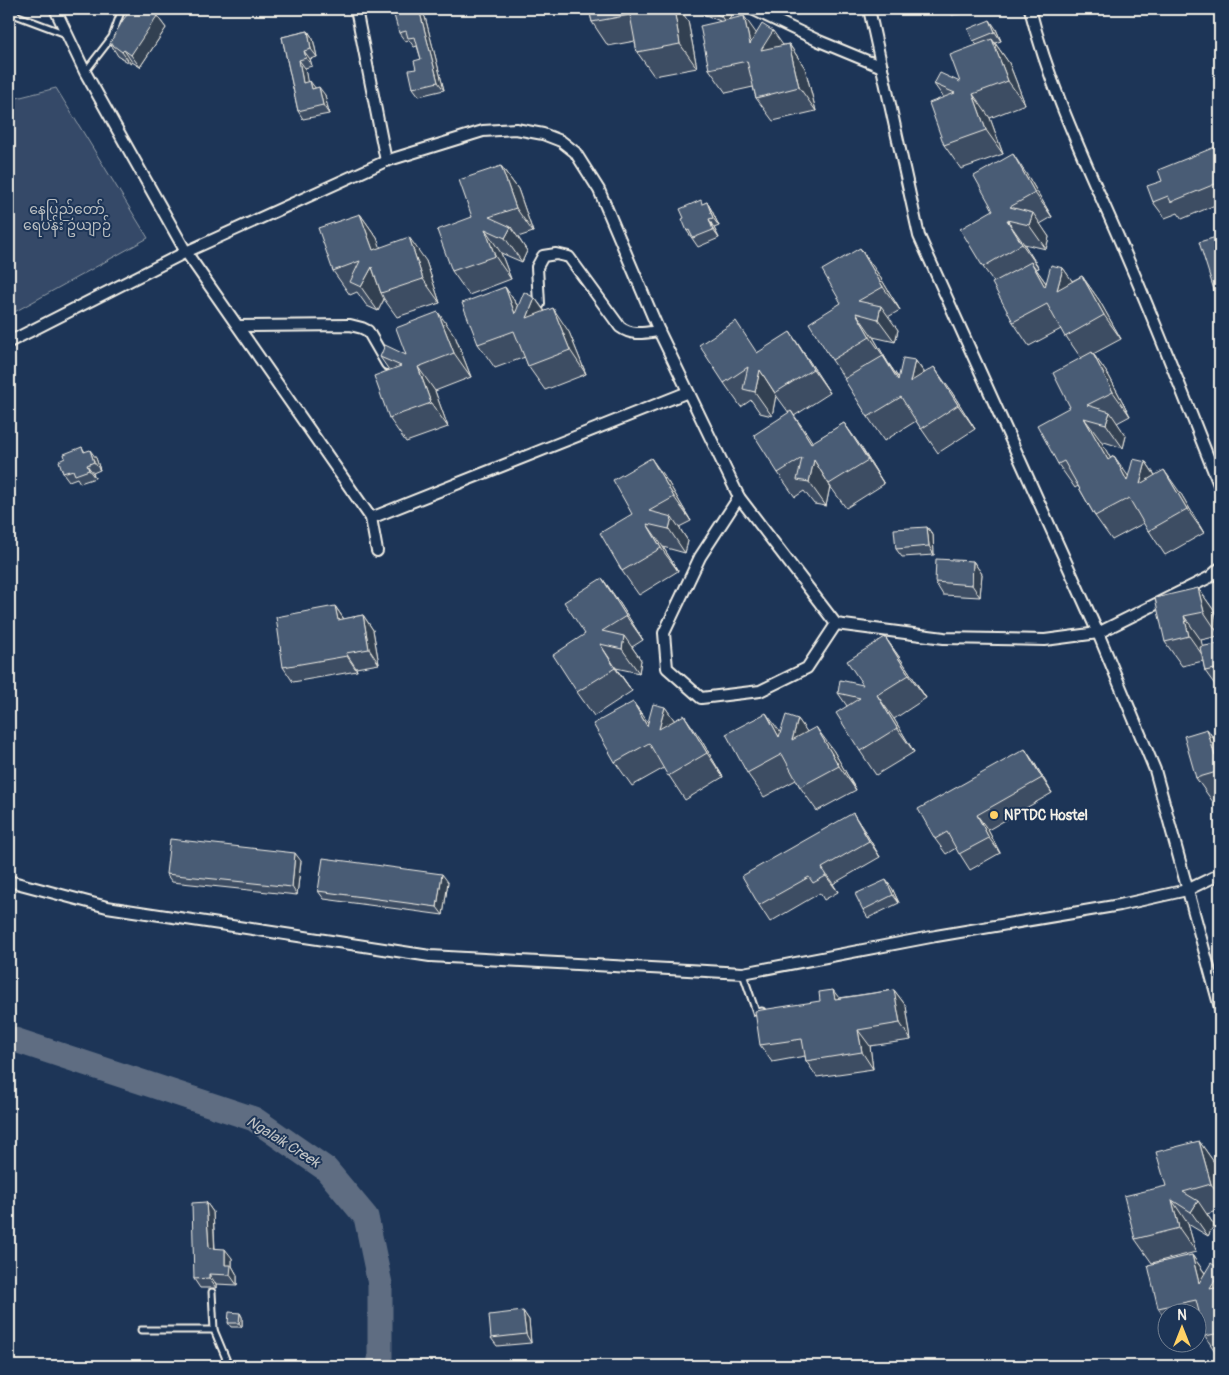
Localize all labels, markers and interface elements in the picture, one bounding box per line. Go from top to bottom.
park label: နေပြည်တော် ရေပန်း ဥယျာဉ် [23,199,111,237]
place label: NPTDC Hostel [1004,807,1088,824]
marker: NPTDC Hostel [988,809,1000,821]
water label: Ngalaik Creek [243,1112,325,1173]
north arrow [1156,1302,1206,1352]
text: N [1177,1307,1187,1324]

